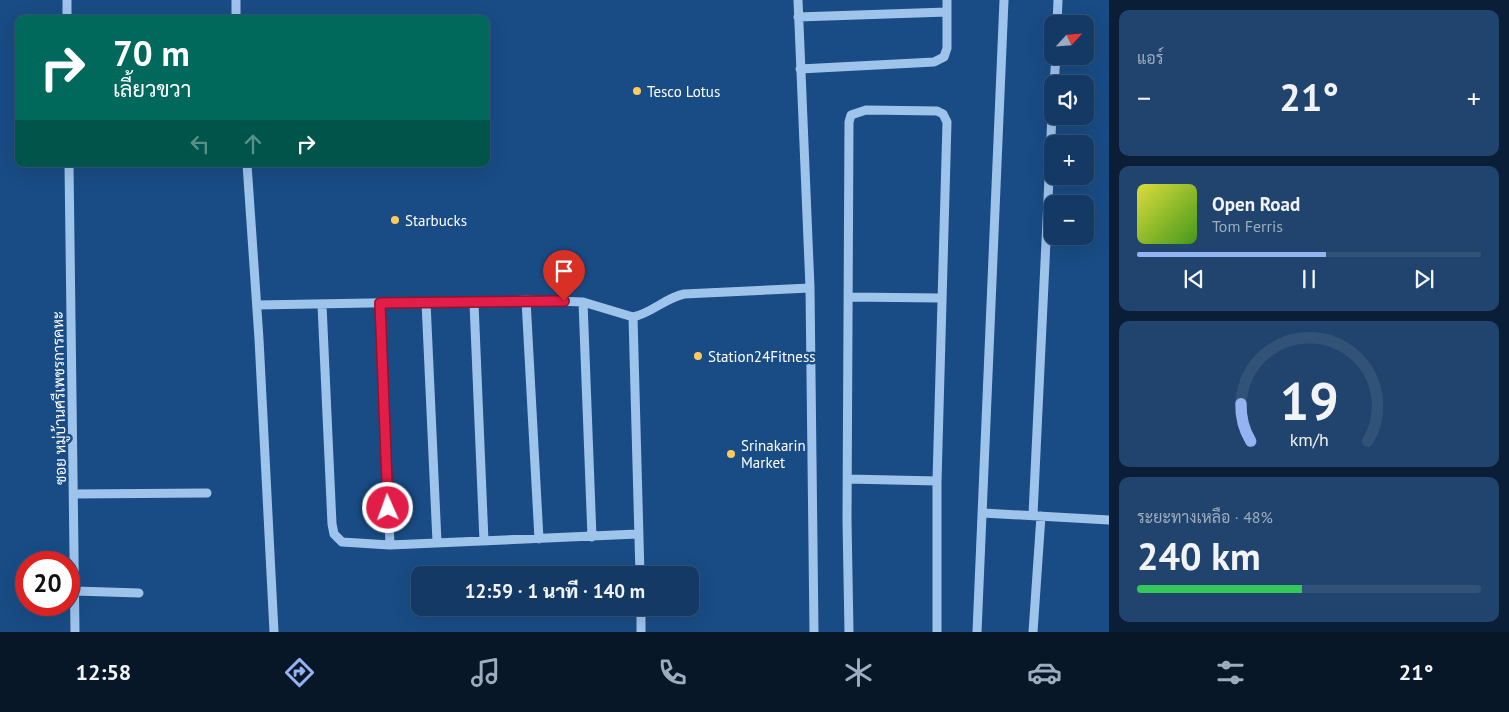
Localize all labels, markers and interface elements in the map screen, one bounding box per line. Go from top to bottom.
north arrow [1044,15,1094,65]
map controls [1044,15,1094,245]
text: 70 m [113,30,190,76]
icon: right [30,35,95,100]
text: แอร์ [1137,48,1163,68]
text: 21° [1279,72,1339,121]
text: เลี้ยวขวา [113,75,191,103]
button: sound [1044,75,1094,125]
text: − [1137,79,1151,116]
text: + [1467,79,1481,116]
place label: Tesco Lotus [647,82,720,101]
marker: Tesco Lotus [631,85,643,97]
icon: left [186,130,214,158]
icon: ahead [239,130,267,158]
icon: right [292,130,320,158]
button: + [1044,135,1094,185]
text: Open Road [1212,192,1300,216]
button: − [1044,195,1094,245]
place label: Starbucks [405,211,467,230]
marker: Starbucks [389,214,401,226]
text: Tom Ferris [1212,216,1283,236]
pin [543,250,585,301]
icon: arrive [550,257,578,285]
icon: previous [1180,265,1208,293]
icon: pause [1295,265,1323,293]
icon: next [1410,265,1438,293]
street label: ซอย หมู่บ้านศรีเพชรการคหะ [48,311,71,485]
place label: Station24Fitness [708,347,816,366]
marker: Station24Fitness [692,350,704,362]
text: 19 [1280,367,1338,434]
text: km/h [1289,428,1329,451]
place label: Srinakarin Market [741,436,806,472]
marker: Srinakarin Market [725,448,737,460]
position arrow [361,481,413,533]
text: ระยะทางเหลือ · 48% [1137,507,1273,527]
text: 240 km [1137,531,1261,580]
speed limit sign: 20 [15,551,80,616]
text: 12:59 · 1 นาที · 140 m [465,579,645,603]
icon: directions [282,655,317,690]
icon: music [468,655,503,690]
icon: phone [655,655,690,690]
icon: climate [841,655,876,690]
icon: car [1027,655,1062,690]
icon: filters [1213,655,1248,690]
text: 12:58 [76,658,131,686]
text: 21° [1399,658,1433,686]

